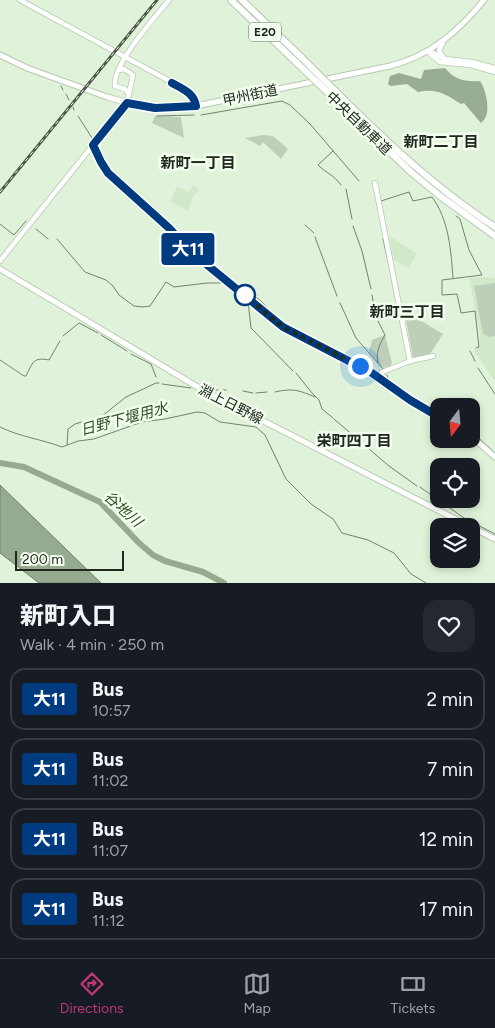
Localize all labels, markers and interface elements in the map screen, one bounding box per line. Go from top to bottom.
road number: E20 [249,22,281,42]
street label: 甲州街道 [221,81,279,110]
street label: 中央自動車道 [323,88,395,159]
district label: 新町二丁目 [403,133,479,151]
district label: 新町一丁目 [160,154,236,172]
line badge: 大11 [159,233,217,265]
text: 大11 [171,238,205,260]
unlabelled marker [234,284,256,306]
district label: 新町三丁目 [369,303,445,321]
your location [348,354,373,379]
street label: 淵上日野線 [196,381,266,428]
water label: 日野下堰用水 [78,398,172,439]
north arrow [430,398,480,448]
map controls [430,398,480,568]
district label: 栄町四丁目 [316,432,392,450]
button: locate [430,458,480,508]
water label: 谷地川 [100,487,147,532]
button: layers [430,518,480,568]
scale bar [15,548,124,571]
text: 200 m [22,551,63,568]
button: heart [423,600,475,652]
text: 新町入口 [20,601,116,630]
text: Walk · 4 min · 250 m [20,635,164,654]
text: Bus [92,678,123,701]
text: 大11 [33,688,66,710]
text: 2 min [427,688,473,711]
text: 10:57 [92,701,131,720]
text: Bus [92,748,123,771]
text: 大11 [33,758,66,780]
text: 7 min [427,758,473,781]
text: 11:02 [92,771,128,790]
text: Bus [92,818,123,841]
text: 大11 [33,828,66,850]
text: 12 min [419,828,473,851]
text: 11:07 [92,841,128,860]
text: Bus [92,888,123,911]
text: 大11 [33,898,66,920]
text: 17 min [419,898,473,921]
text: 11:12 [92,911,125,930]
tab: Directions [60,970,124,1017]
tab: Map [243,970,271,1017]
tab: Tickets [391,970,435,1017]

